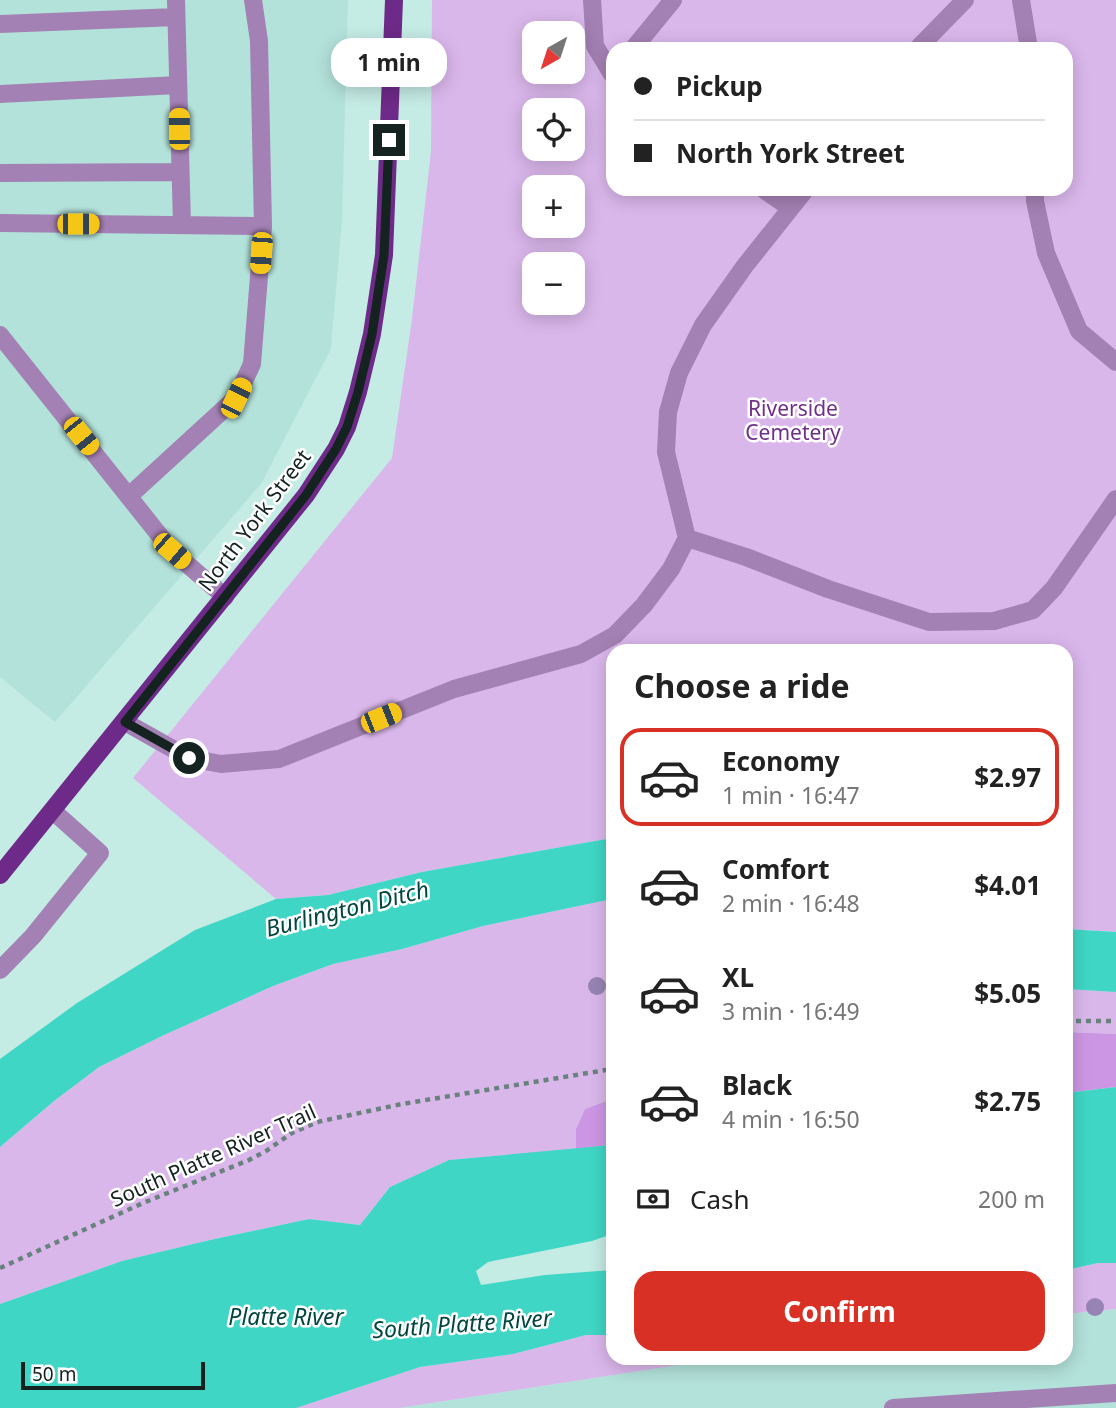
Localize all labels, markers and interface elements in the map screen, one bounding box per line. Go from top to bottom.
north arrow [522,21,584,84]
map controls [522,21,585,315]
callout: 1 min [331,38,447,88]
text: 1 min [357,46,421,78]
text: Pickup [676,68,763,104]
button: locate [522,98,585,161]
car [169,108,190,150]
route end [373,124,405,156]
text: North York Street [676,135,905,171]
button: + [522,175,585,238]
car [58,214,100,235]
car [250,231,273,275]
button: − [522,252,585,315]
car [218,375,255,421]
park label: Riverside Cemetery [745,394,841,446]
car [60,413,103,459]
street label: North York Street [191,443,317,597]
car [150,529,195,573]
text: Choose a ride [634,664,850,707]
car [358,700,405,736]
route start [173,742,205,774]
text: Economy [722,743,840,779]
icon: car [638,746,701,809]
text: $2.97 [974,759,1041,795]
text: 1 min · 16:47 [722,779,860,811]
text: Comfort [722,851,830,887]
icon: car [638,854,701,917]
text: $4.01 [974,867,1041,903]
water label: Burlington Ditch [262,872,432,944]
text: 2 min · 16:48 [722,887,860,919]
text: XL [722,959,754,995]
icon: car [638,962,701,1025]
text: $5.05 [974,975,1041,1011]
text: 3 min · 16:49 [722,995,860,1027]
text: Black [722,1067,792,1103]
icon: car [638,1070,701,1133]
text: $2.75 [974,1083,1041,1119]
street label: South Platte River Trail [106,1097,320,1213]
text: 4 min · 16:50 [722,1103,860,1135]
icon: cash [634,1180,672,1218]
text: Cash [690,1181,750,1217]
text: 200 m [978,1183,1045,1215]
button: Confirm [634,1271,1045,1351]
water label: Platte River [228,1300,344,1332]
water label: South Platte River [371,1301,554,1345]
scale bar [21,1359,205,1391]
text: 50 m [32,1361,76,1387]

